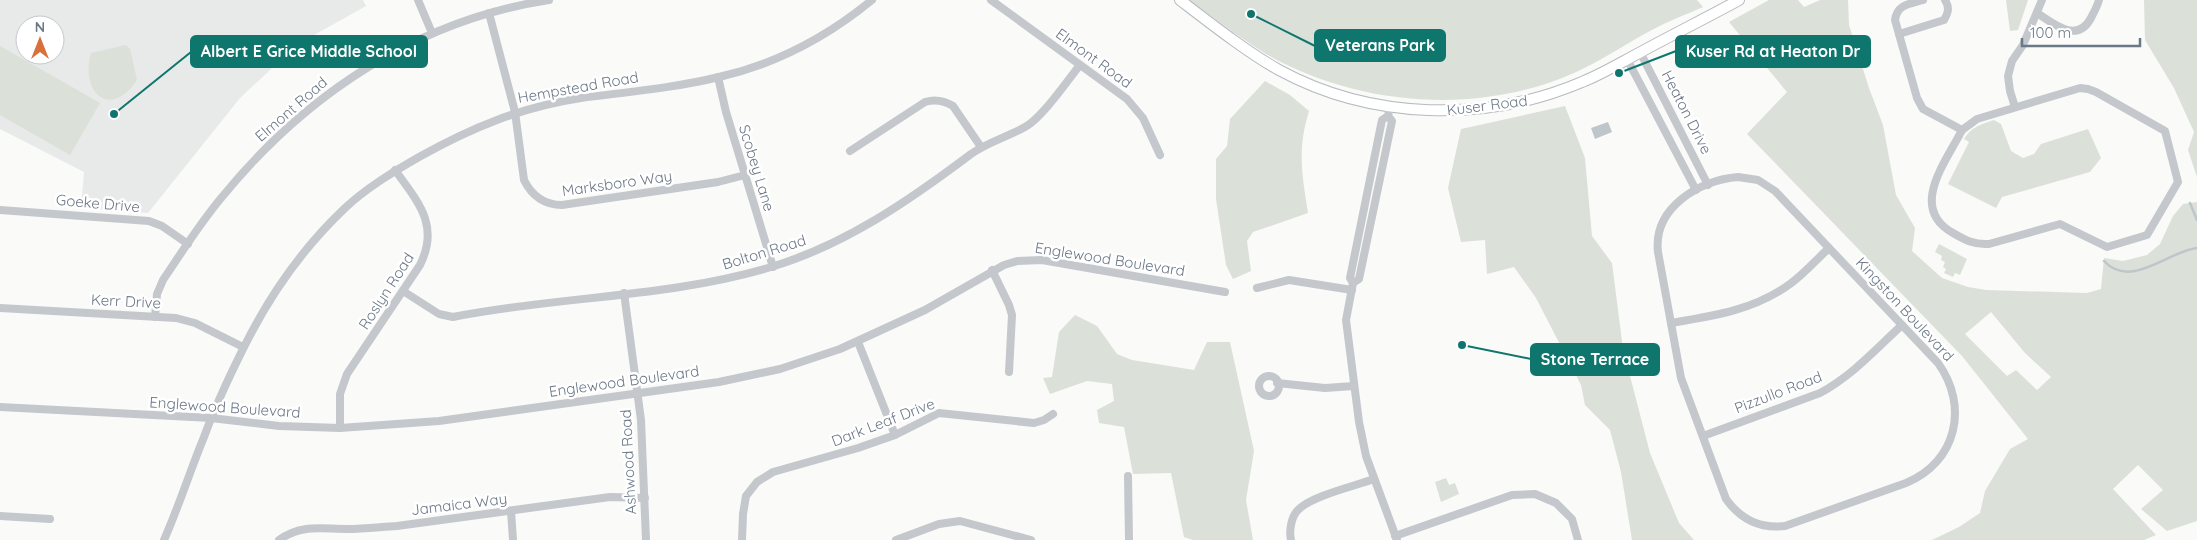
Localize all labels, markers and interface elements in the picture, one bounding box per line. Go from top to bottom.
north arrow [15,15,65,65]
scale bar [2022,15,2140,47]
text: N [35,18,45,36]
text: 100 m [2030,23,2071,42]
street label: Elmont Road [1052,24,1136,92]
callout: Veterans Park [1315,30,1445,61]
text: Veterans Park [1325,35,1435,55]
callout: Albert E Grice Middle School [191,36,427,67]
callout: Kuser Rd at Heaton Dr [1676,36,1870,67]
text: Albert E Grice Middle School [201,41,417,61]
text: Kuser Rd at Heaton Dr [1686,41,1860,61]
street label: Hempstead Road [516,67,640,107]
street label: Heaton Drive [1658,67,1716,157]
street label: Elmont Road [251,72,331,146]
street label: Kuser Road [1446,91,1528,119]
street label: Scobey Lane [735,122,779,214]
street label: Marksboro Way [561,166,673,200]
street label: Goeke Drive [55,190,141,216]
street label: Bolton Road [720,230,808,274]
street label: Englewood Boulevard [1034,238,1186,280]
street label: Roslyn Road [354,249,418,333]
street label: Kingston Boulevard [1852,253,1958,365]
street label: Kerr Drive [91,290,161,312]
callout: Stone Terrace [1531,344,1659,375]
text: Stone Terrace [1541,349,1649,369]
street label: Englewood Boulevard [548,361,700,401]
street label: Pizzullo Road [1732,367,1824,417]
street label: Englewood Boulevard [149,392,301,422]
street label: Dark Leaf Drive [829,394,937,450]
street label: Ashwood Road [616,409,640,515]
street label: Jamaica Way [410,489,508,519]

